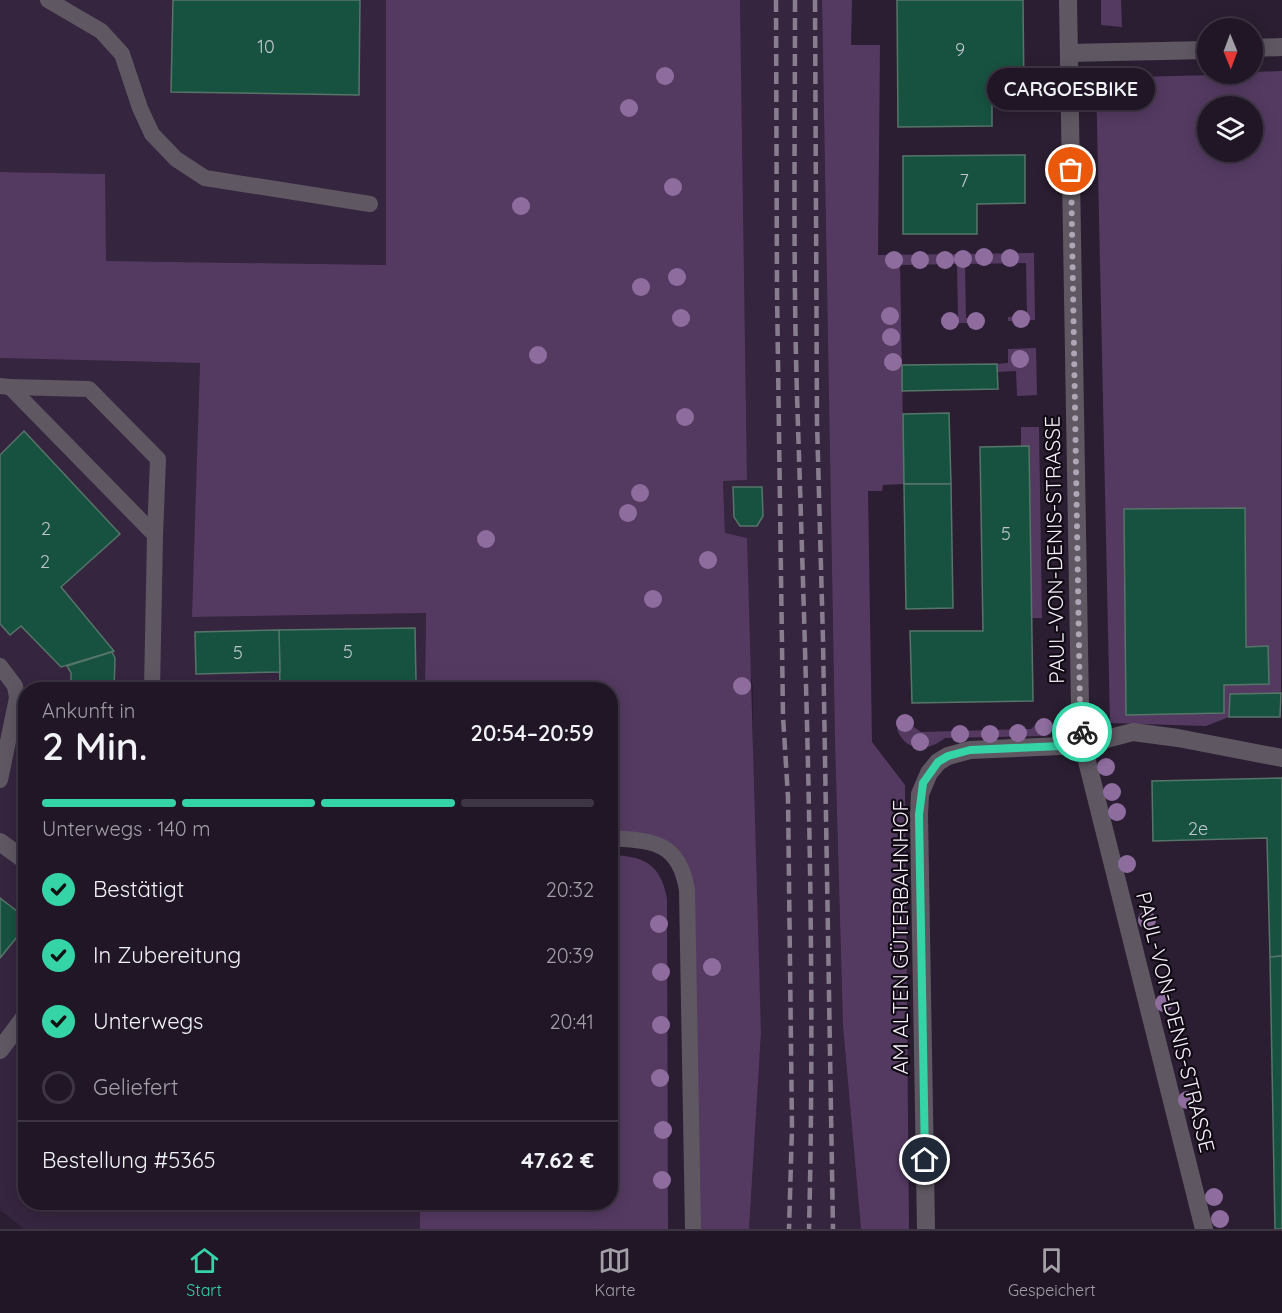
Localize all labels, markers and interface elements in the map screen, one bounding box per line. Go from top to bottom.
north arrow [1197,18,1263,84]
map controls [1197,18,1263,162]
house number: 10 [257,35,275,58]
house number: 9 [955,38,965,61]
callout: CARGOESBIKE [987,68,1155,110]
text: CARGOESBIKE [1004,76,1138,101]
button: layers [1197,96,1263,162]
pin [1045,144,1096,195]
icon: bag [1054,153,1087,186]
house number: 7 [959,169,969,192]
street label: PAUL-VON-DENIS-STRASSE [1039,416,1069,684]
house number: 2 [41,517,51,540]
house number: 5 [1001,522,1011,545]
house number: 2 [40,550,50,573]
house number: 5 [343,640,353,663]
house number: 5 [233,641,243,664]
text: Ankunft in [42,698,135,723]
courier [1052,702,1112,762]
icon: bike [1066,716,1099,749]
text: 20:54–20:59 [471,719,594,747]
text: 2 Min. [42,721,148,770]
street label: AM ALTEN GÜTERBAHNHOF [887,800,913,1074]
text: Unterwegs · 140 m [42,816,210,841]
house number: 2e [1188,817,1208,840]
icon: check [42,873,75,906]
text: Bestätigt [93,875,184,903]
text: 20:32 [546,877,594,902]
street label: PAUL-VON-DENIS-STRASSE [1131,889,1221,1155]
icon: check [42,939,75,972]
text: In Zubereitung [93,941,241,969]
text: 20:39 [546,943,594,968]
icon: check [42,1005,75,1038]
text: Unterwegs [93,1007,203,1035]
text: 20:41 [549,1009,594,1034]
text: Geliefert [93,1073,178,1101]
pin [899,1134,950,1185]
icon: home [908,1143,941,1176]
text: Bestellung #5365 [42,1146,216,1174]
text: 47.62 € [521,1146,594,1174]
tab: Start [186,1244,222,1300]
tab: Karte [594,1244,635,1300]
tab: Gespeichert [1008,1244,1096,1300]

